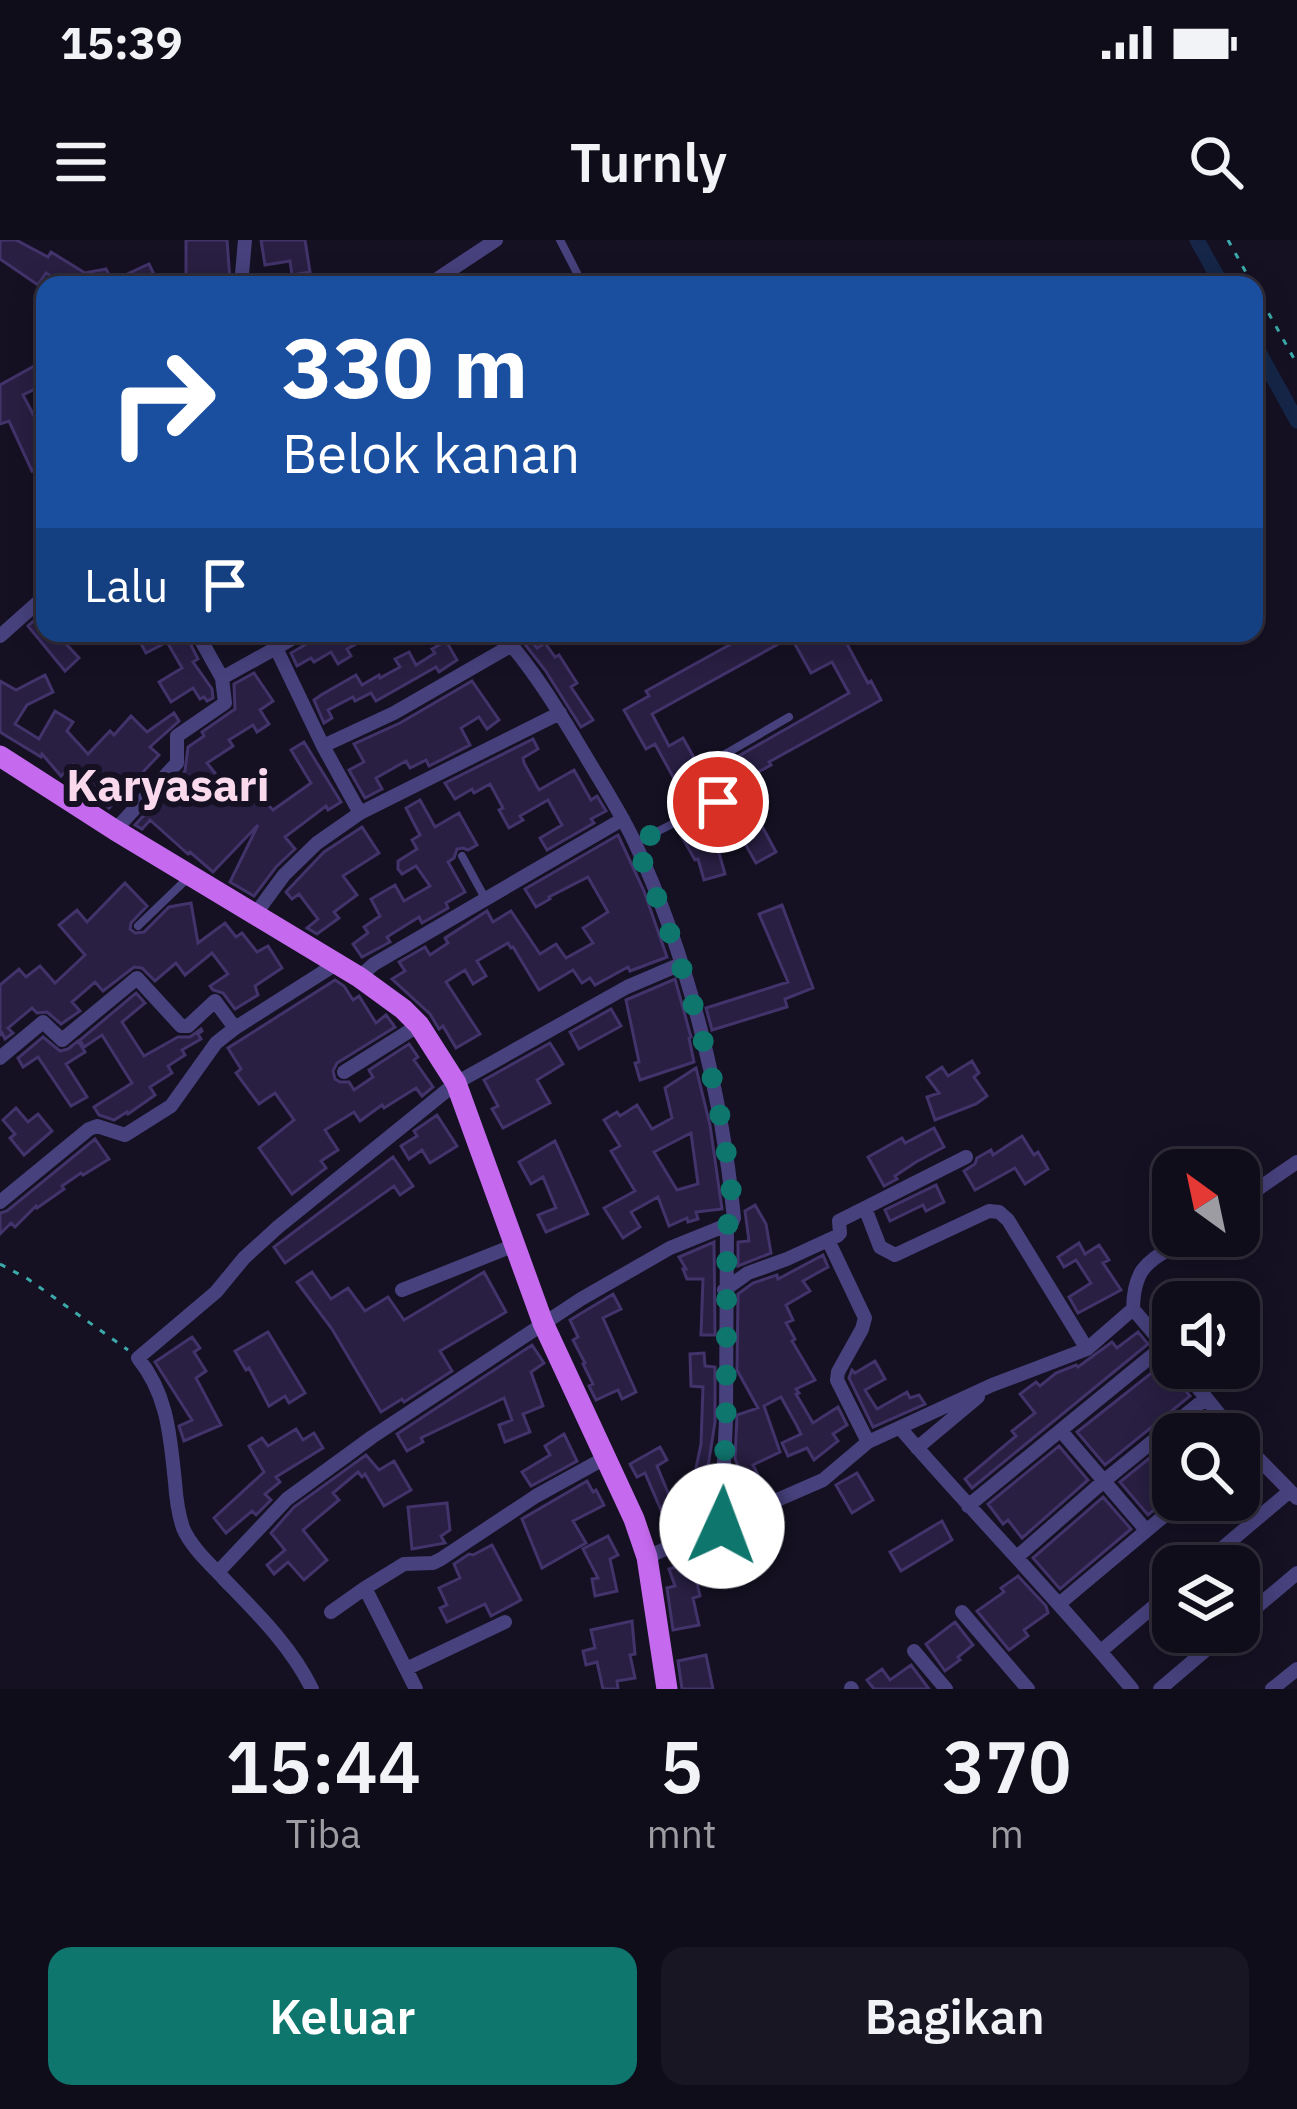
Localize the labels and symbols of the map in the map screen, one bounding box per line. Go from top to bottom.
pin [667,751,769,853]
district label: Karyasari [66,755,270,813]
north arrow [1152,1149,1260,1257]
position arrow [659,1463,785,1589]

